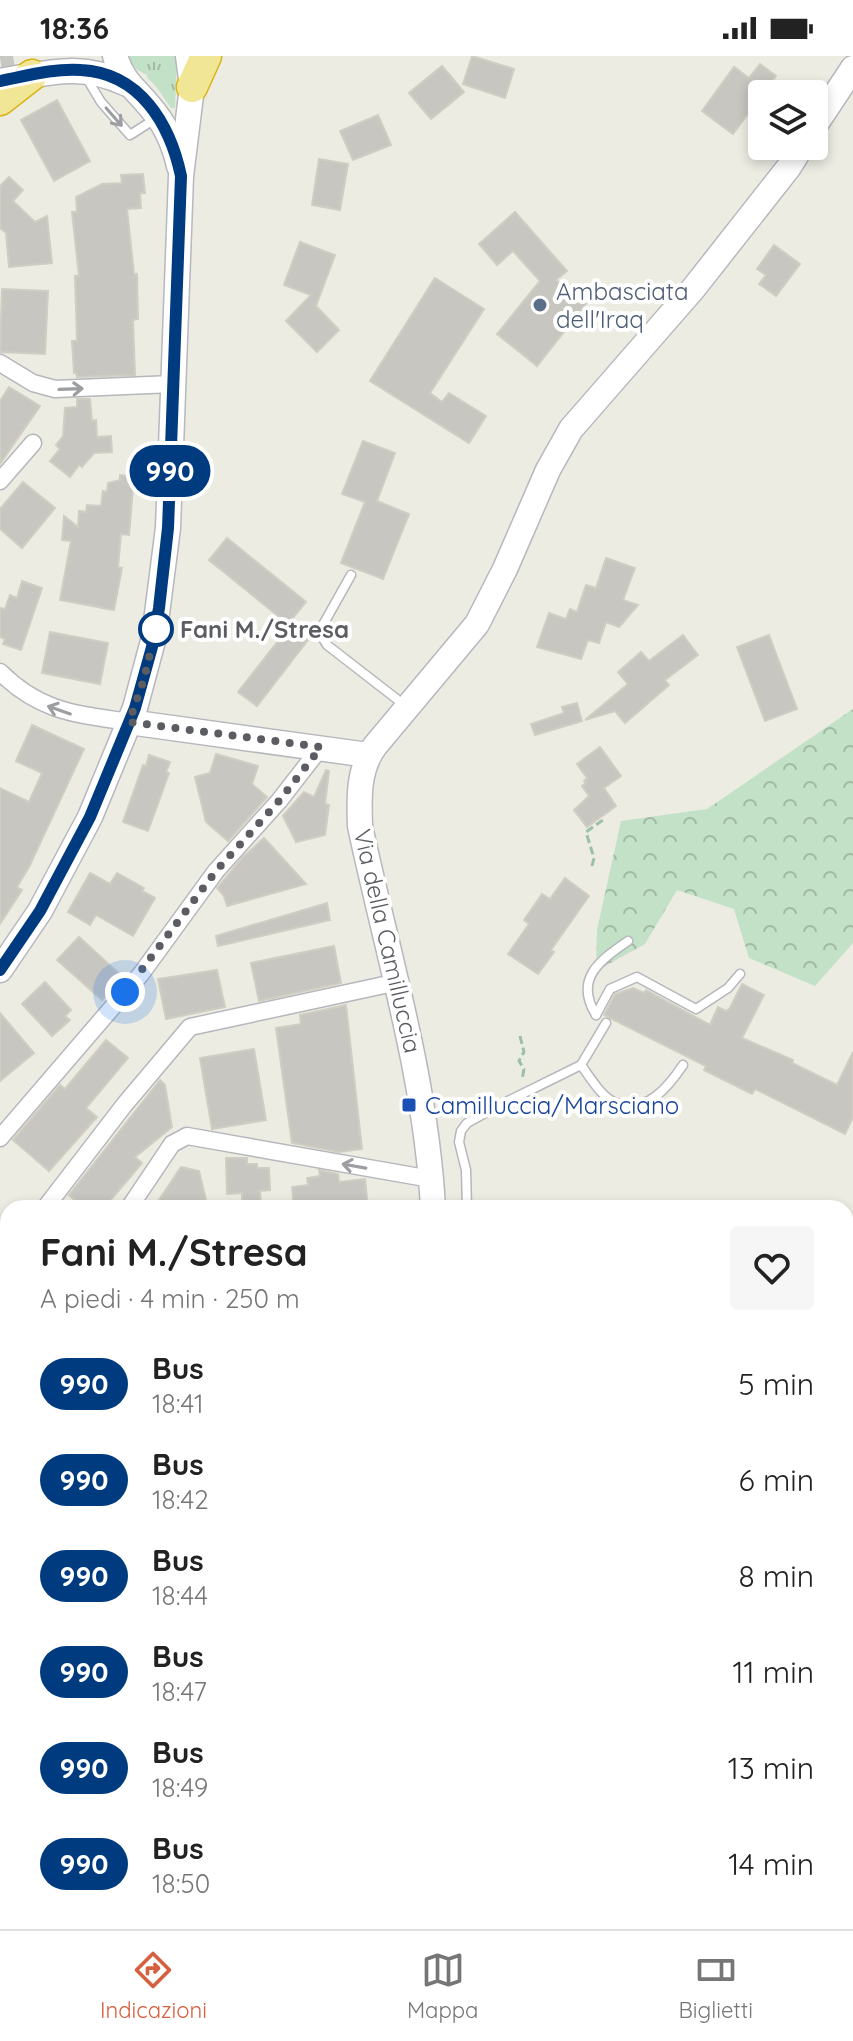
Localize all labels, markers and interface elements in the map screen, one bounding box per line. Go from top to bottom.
text: 18:36 [40,9,109,47]
map controls [748,80,828,160]
button: layers [748,80,828,160]
one-way arrow [105,106,123,126]
place label: Ambasciata dell'Iraq [556,276,689,334]
marker: Ambasciata dell'Iraq [531,296,549,314]
one-way arrow [57,381,84,396]
line badge: 990 [124,445,216,497]
text: 990 [145,453,195,488]
marker: Fani M./Stresa [139,612,173,646]
place label: Fani M./Stresa [180,614,349,644]
one-way arrow [47,701,72,716]
street label: Via della Camilluccia [348,826,428,1056]
your location [105,972,145,1012]
place label: Camilluccia/Marsciano [425,1090,679,1120]
marker: Camilluccia/Marsciano [400,1096,418,1114]
one-way arrow [342,1157,368,1172]
button: heart [730,1226,814,1310]
text: Fani M./Stresa [40,1228,308,1276]
text: A piedi · 4 min · 250 m [40,1282,300,1315]
text: Bus [152,1349,204,1387]
text: 5 min [738,1365,814,1403]
text: 990 [59,1366,109,1401]
text: 18:41 [152,1387,204,1420]
text: Bus [152,1445,204,1483]
text: 6 min [739,1461,814,1499]
text: 990 [59,1462,109,1497]
text: 18:42 [152,1483,209,1516]
text: Bus [152,1541,204,1579]
text: 8 min [738,1557,814,1595]
text: 990 [59,1558,109,1593]
text: 18:44 [152,1579,208,1612]
text: Bus [152,1637,204,1675]
text: 11 min [732,1653,814,1691]
text: 990 [59,1654,109,1689]
text: 18:47 [152,1675,207,1708]
text: Bus [152,1733,204,1771]
text: 13 min [728,1749,814,1787]
text: 990 [59,1750,109,1785]
text: 18:49 [152,1771,208,1804]
text: Bus [152,1829,204,1867]
text: 14 min [728,1845,814,1883]
text: 990 [59,1846,109,1881]
text: 18:50 [152,1867,210,1900]
tab: Indicazioni [100,1948,207,2024]
tab: Mappa [407,1948,478,2024]
tab: Biglietti [678,1948,753,2024]

